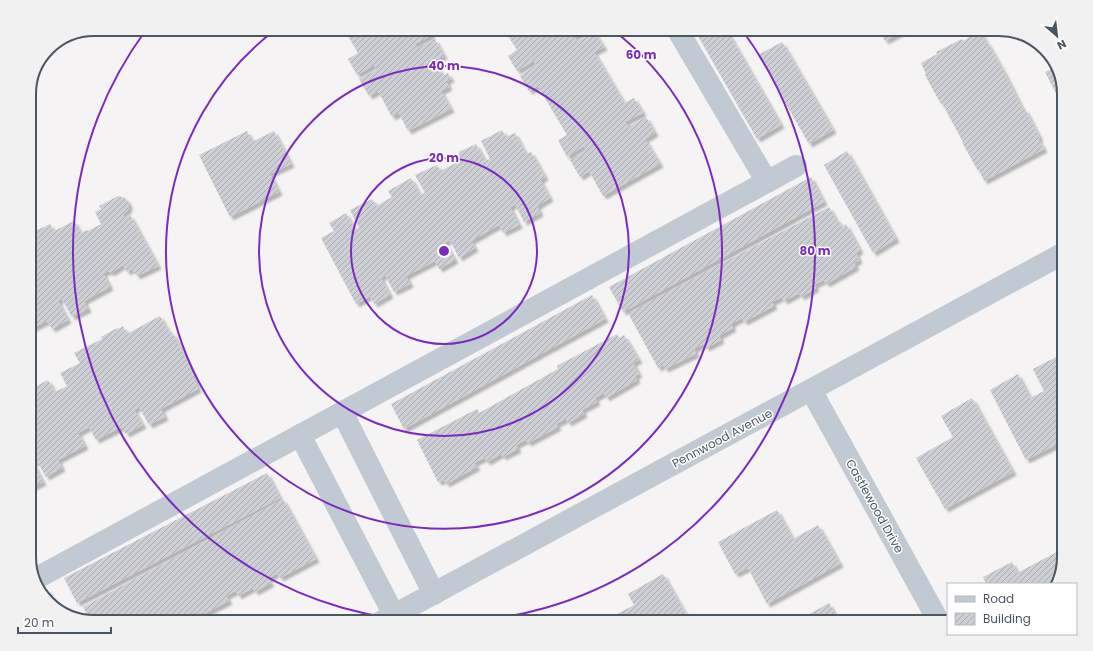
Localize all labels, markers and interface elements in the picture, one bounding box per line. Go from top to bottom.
north arrow [1037,16,1077,56]
text: N [1054,36,1069,54]
text: 60 m [626,46,657,63]
text: 40 m [428,57,460,74]
text: 20 m [429,149,459,166]
text: 80 m [800,242,831,259]
centre of rings [437,244,451,258]
street label: Pennwood Avenue [669,404,775,472]
street label: Castlewood Drive [842,456,908,556]
legend [947,583,1077,635]
text: Road [983,590,1014,607]
scale bar [18,609,111,635]
text: Building [983,610,1031,627]
text: 20 m [24,614,54,631]

